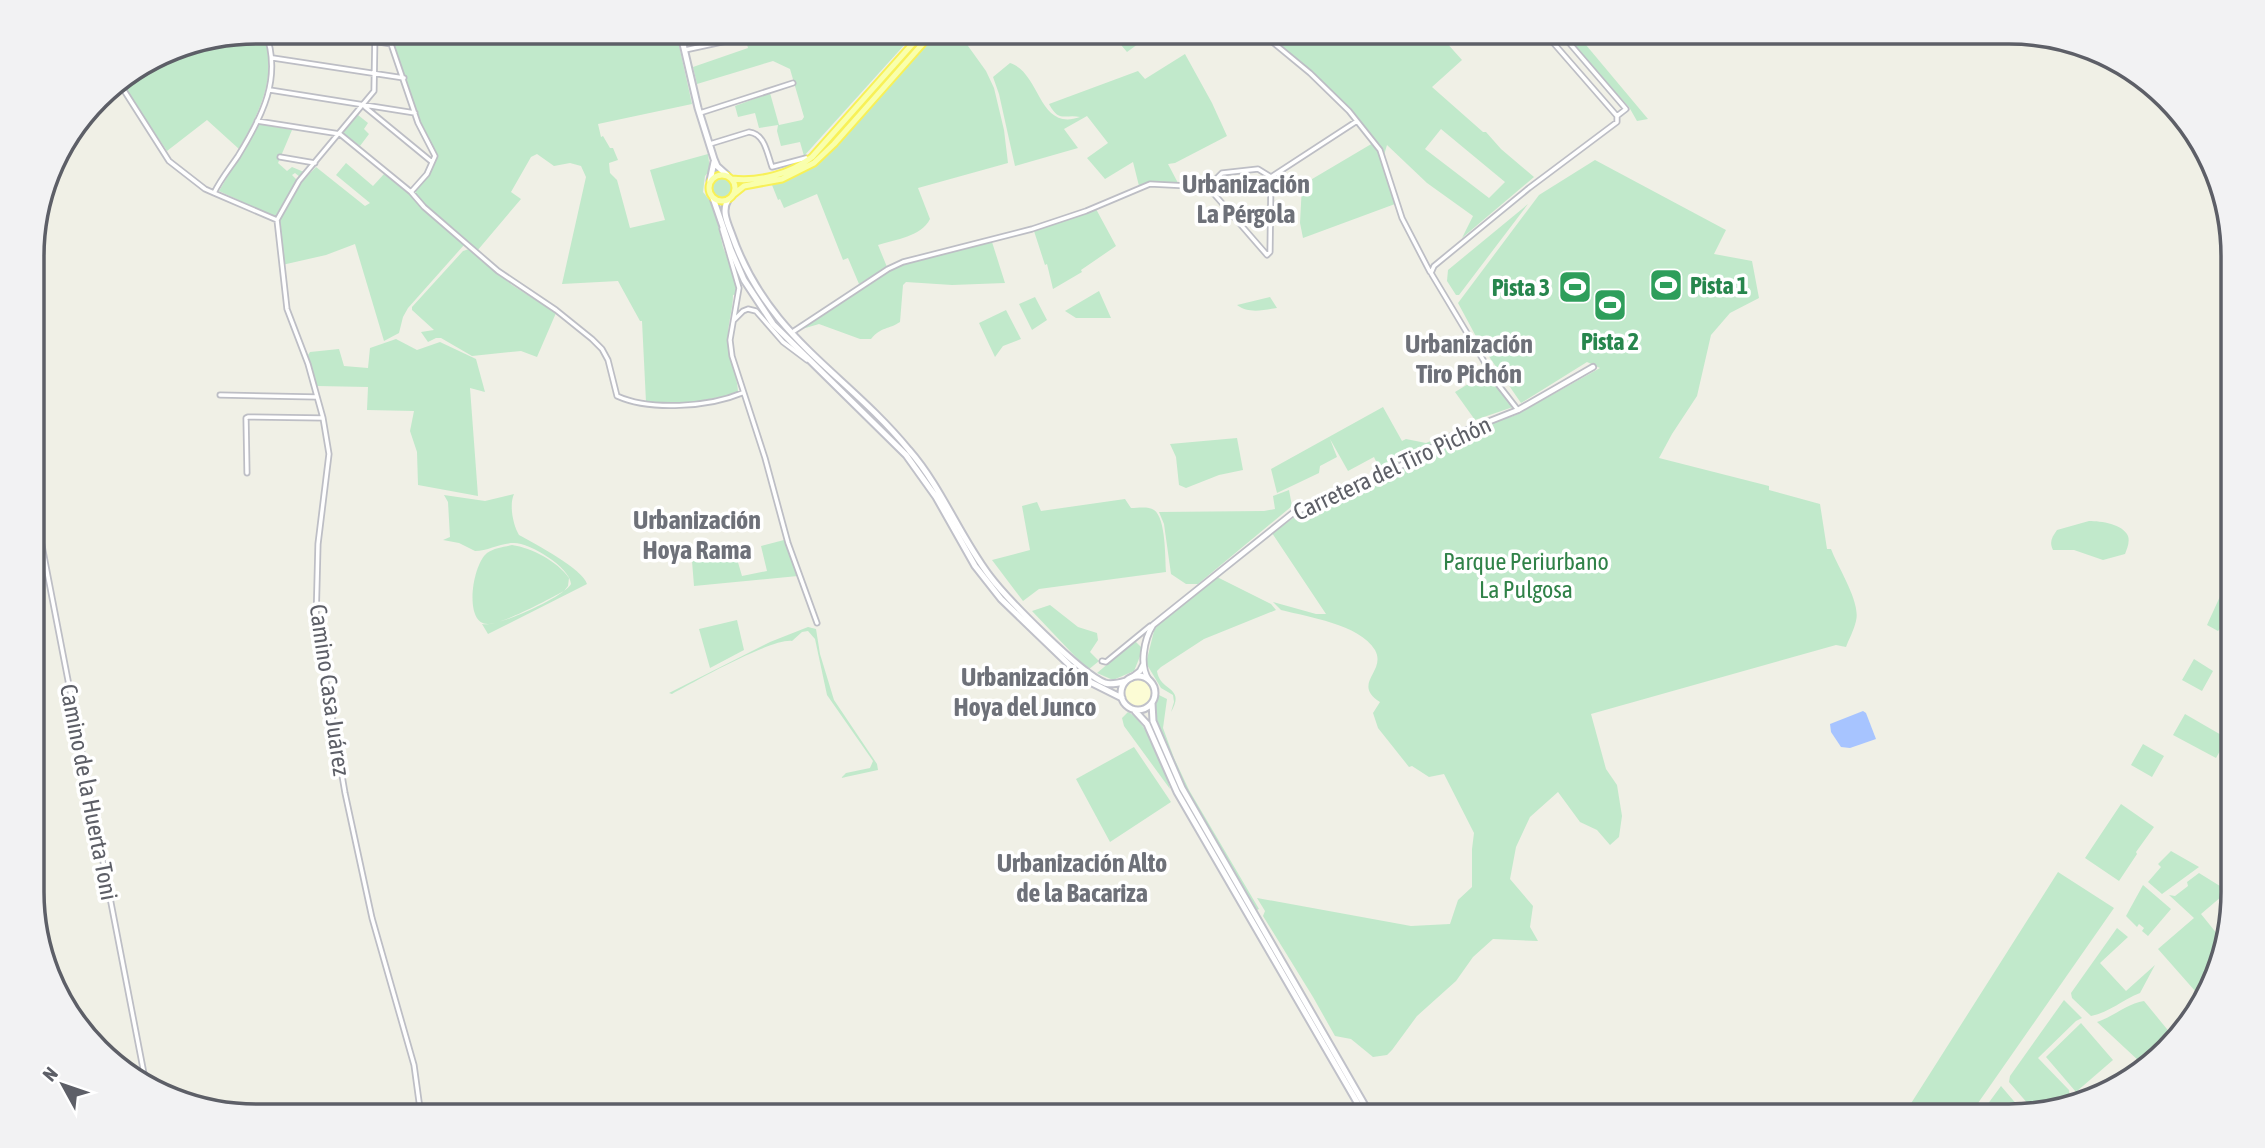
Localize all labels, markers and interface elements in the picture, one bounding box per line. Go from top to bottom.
district label: Urbanización La Pérgola [1182,169,1310,229]
sports icon: Pista 1 [1647,266,1685,304]
sports icon: Pista 3 [1556,268,1594,306]
place label: Pista 1 [1690,272,1748,299]
place label: Pista 3 [1492,274,1550,301]
sports icon: Pista 2 [1591,286,1629,324]
place label: Pista 2 [1581,328,1639,355]
district label: Urbanización Tiro Pichón [1405,329,1533,389]
street label: Carretera del Tiro Pichón [1289,410,1495,526]
district label: Urbanización Hoya Rama [633,505,761,565]
park label: Parque Periurbano La Pulgosa [1443,548,1609,603]
street label: Camino Casa Juárez [305,603,355,778]
district label: Urbanización Hoya del Junco [953,662,1097,722]
street label: Camino de la Huerta Toni [55,682,123,902]
district label: Urbanización Alto de la Bacariza [997,848,1167,908]
north arrow [28,1050,98,1120]
text: N [38,1063,62,1085]

